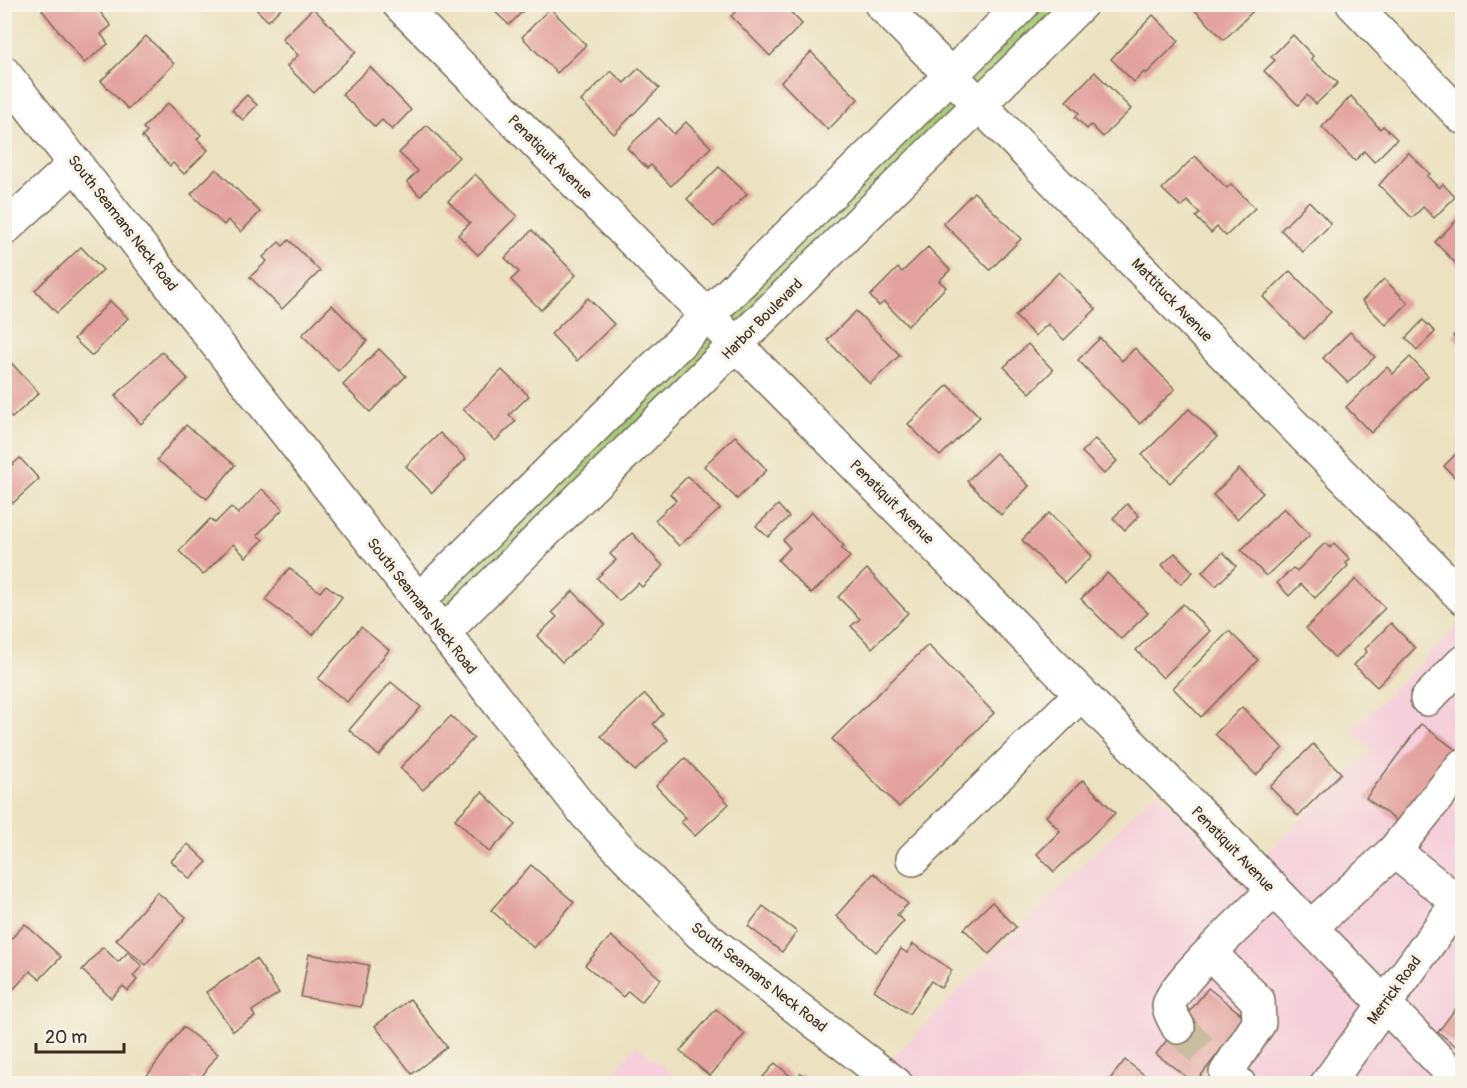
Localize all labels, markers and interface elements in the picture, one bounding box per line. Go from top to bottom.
street label: Penatiquit Avenue [503,111,596,204]
street label: South Seamans Neck Road [64,151,182,295]
street label: Mattituck Avenue [1127,255,1217,347]
street label: Harbor Boulevard [718,275,807,364]
street label: Penatiquit Avenue [845,456,938,549]
street label: South Seamans Neck Road [363,534,481,678]
street label: Penatiquit Avenue [1187,803,1279,897]
street label: South Seamans Neck Road [687,918,831,1036]
street label: Merrick Road [1363,952,1426,1028]
scale bar [36,1016,124,1054]
text: 20 m [45,1026,87,1049]

